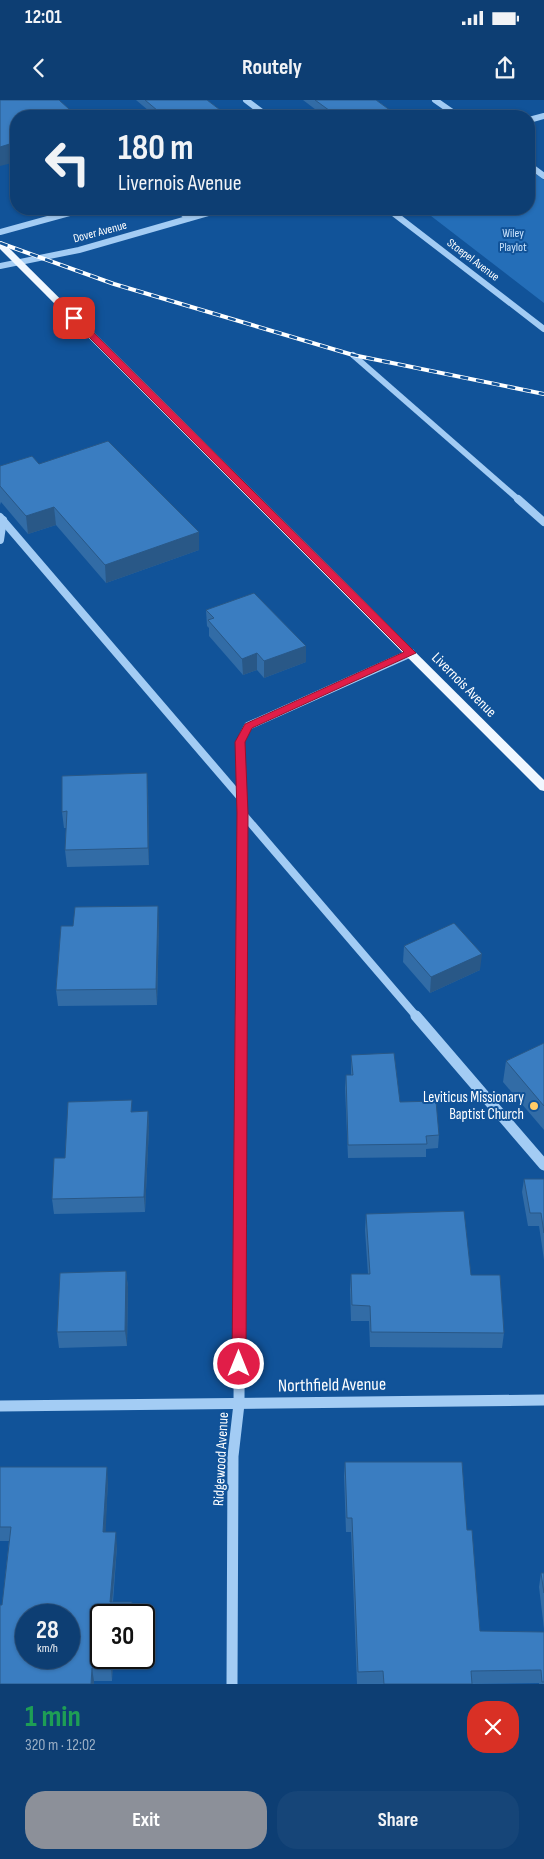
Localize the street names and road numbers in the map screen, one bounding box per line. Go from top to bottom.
street label: Dover Avenue [72,218,129,246]
street label: Stoepel Avenue [444,235,502,285]
street label: Livernois Avenue [427,648,501,722]
street label: Northfield Avenue [278,1374,386,1396]
street label: Ridgewood Avenue [209,1412,233,1506]

